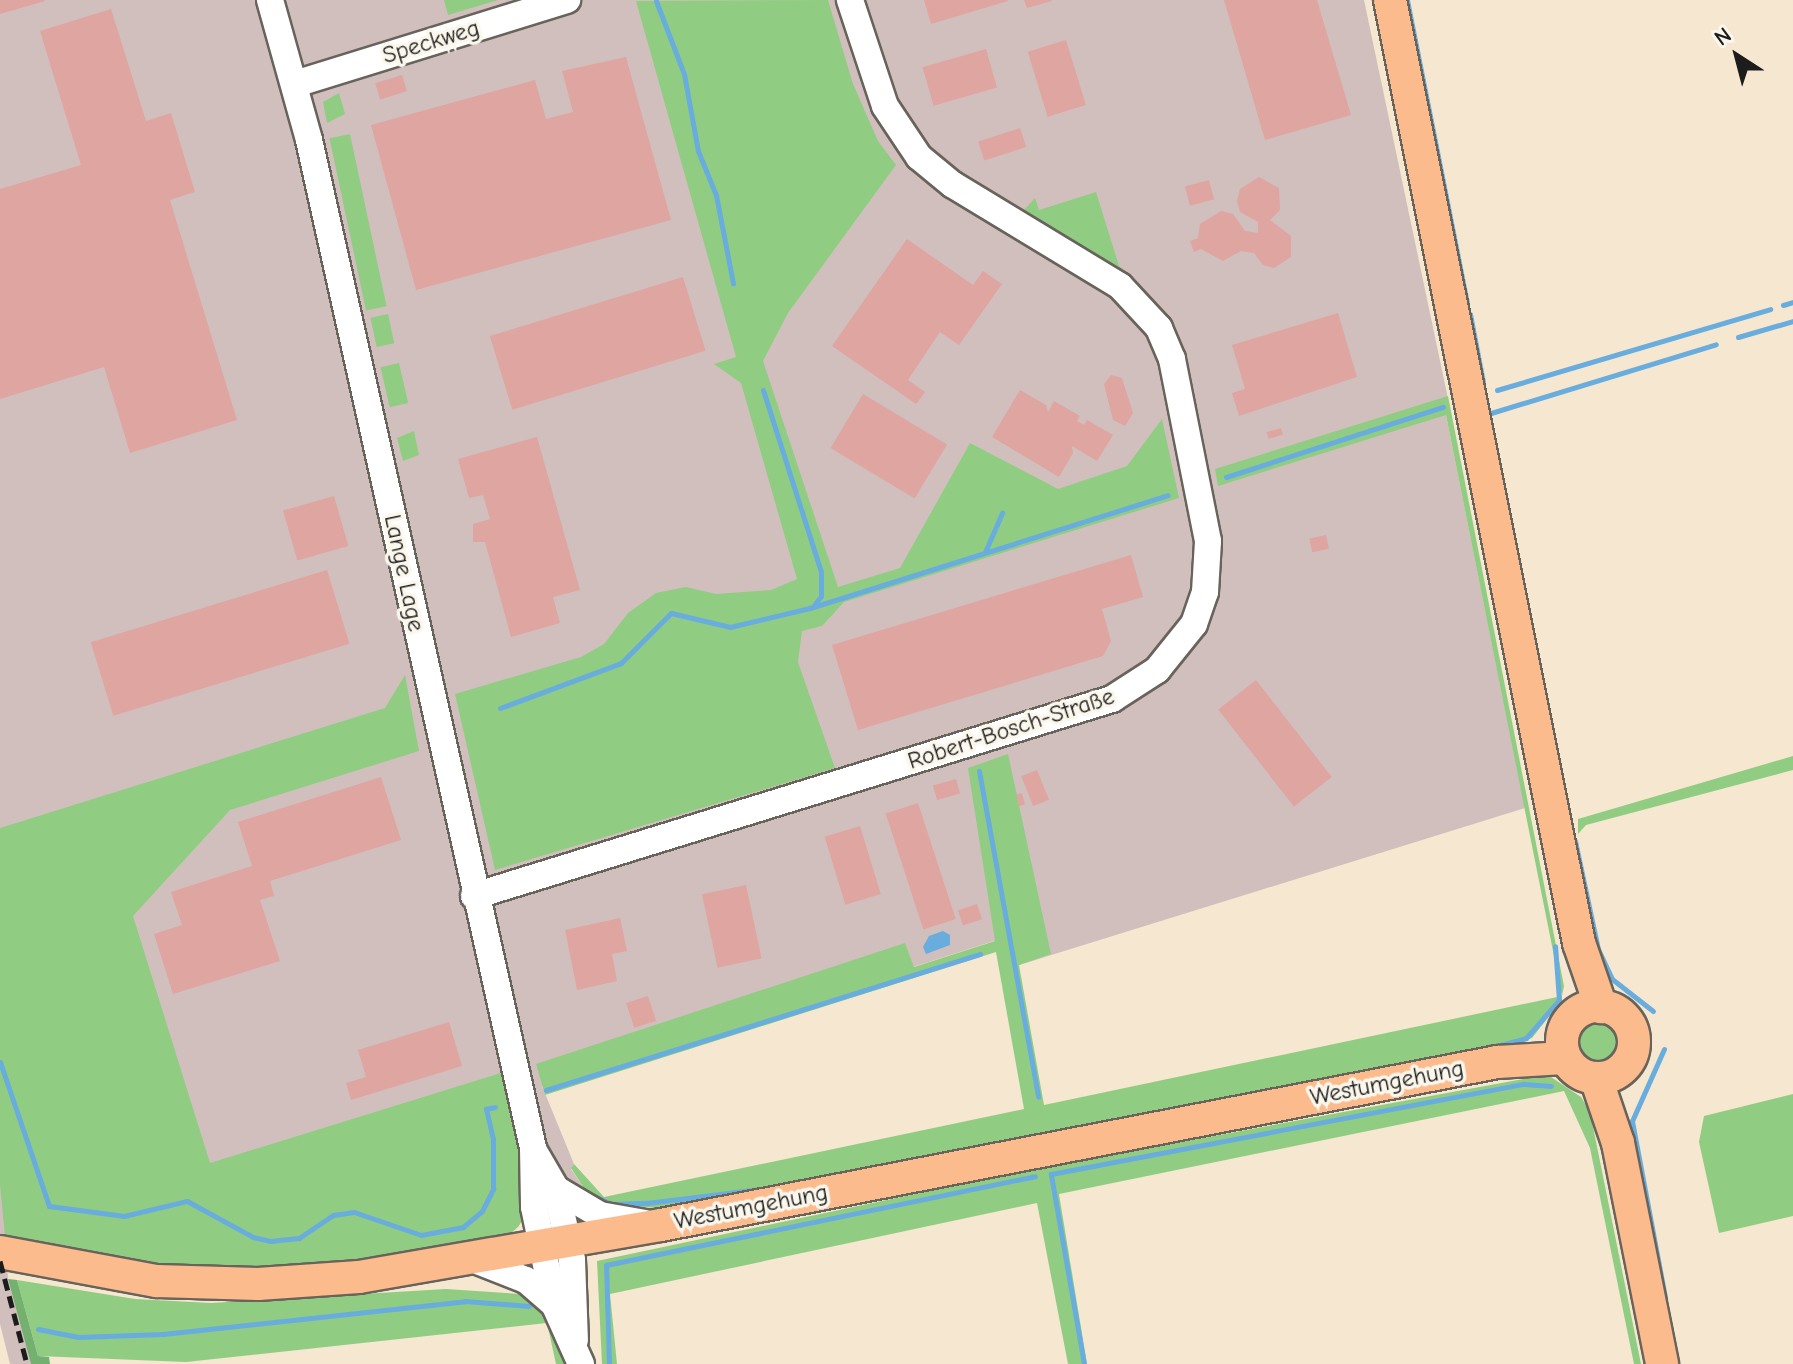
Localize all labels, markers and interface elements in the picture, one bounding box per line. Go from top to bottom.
street label: Speckweg [379,14,483,70]
north arrow [1697,16,1777,96]
text: N [1709,22,1736,51]
street label: Lange Lage [378,512,430,634]
street label: Robert-Bosch-Straße [904,682,1118,776]
street label: Westumgehung [1308,1054,1466,1112]
street label: Westumgehung [672,1178,830,1236]

